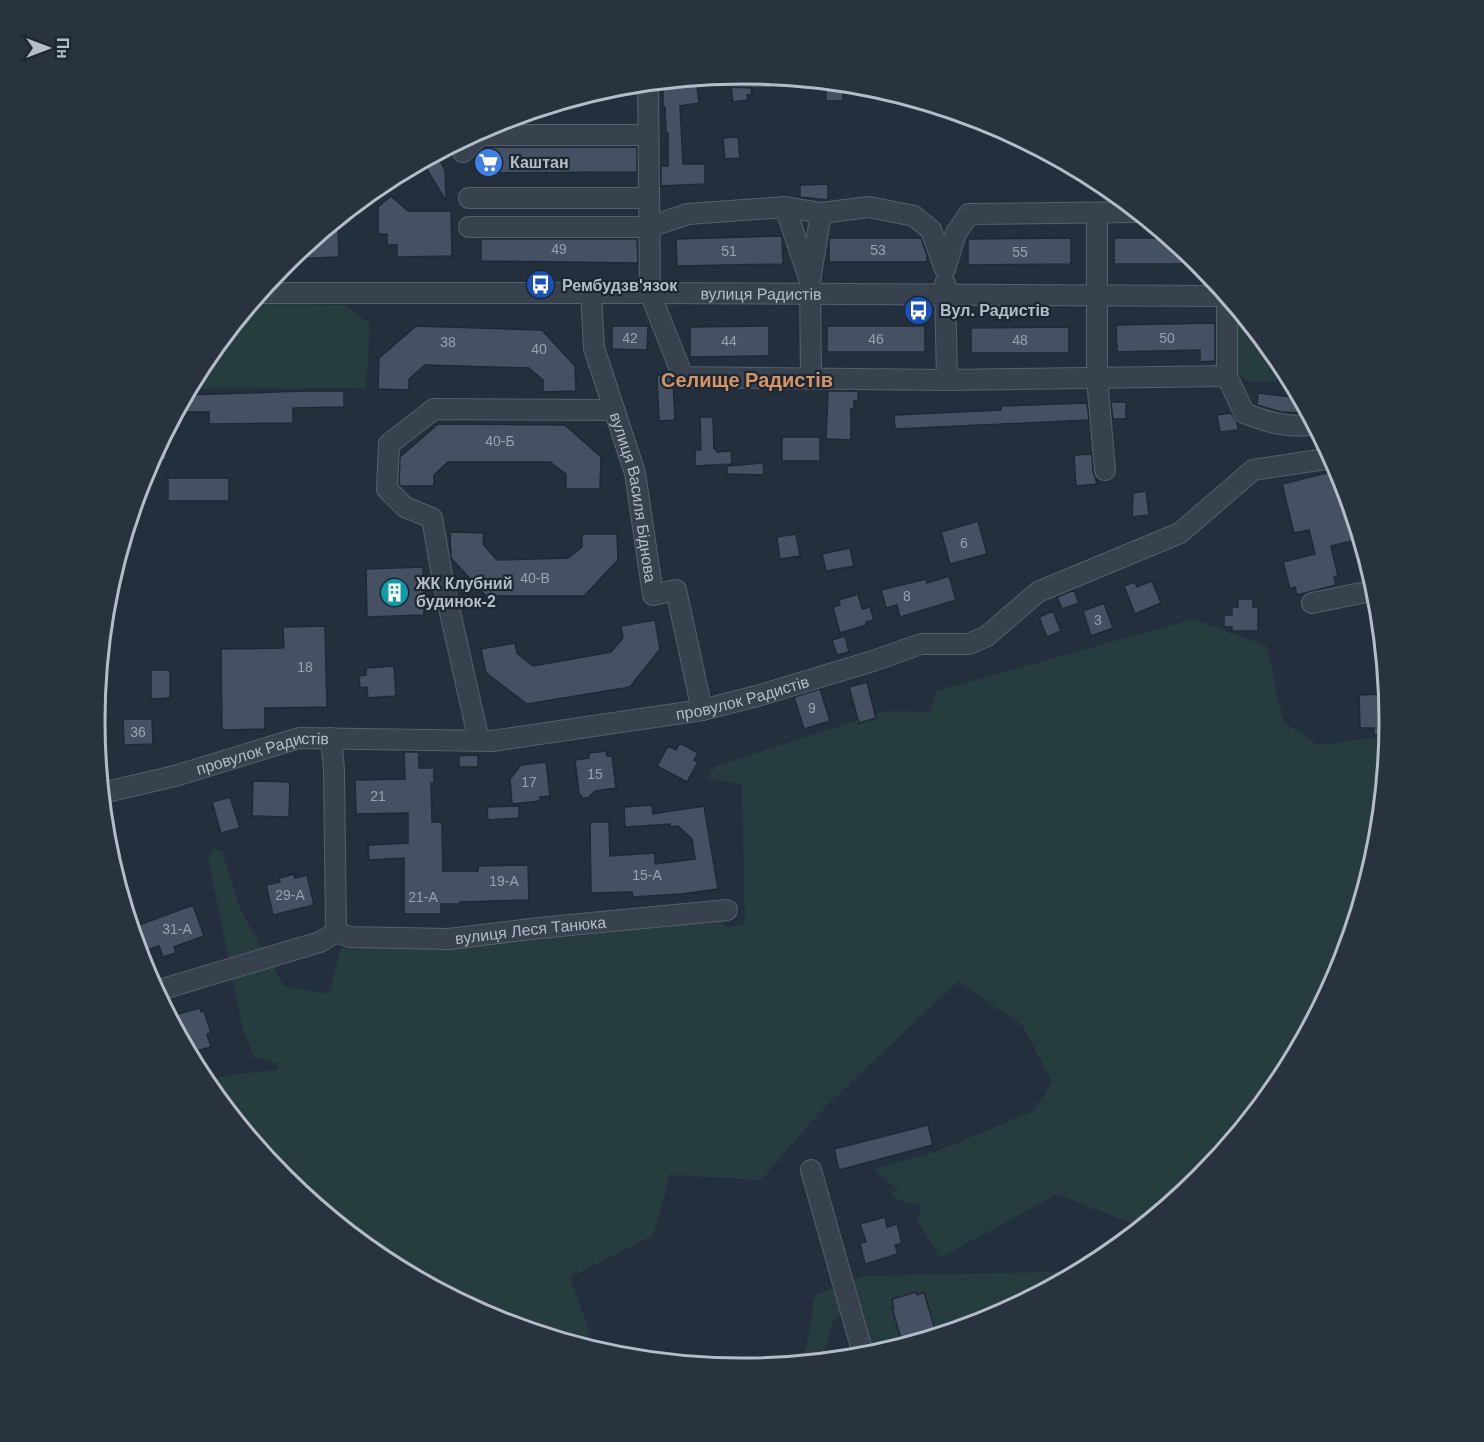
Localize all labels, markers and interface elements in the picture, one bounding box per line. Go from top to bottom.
north arrow [18,18,78,78]
text: Пн [54,37,71,59]
supermarket icon: Каштан [473,146,505,178]
place label: Каштан [510,154,569,171]
house number: 49 [551,241,567,257]
house number: 53 [870,242,886,258]
house number: 51 [721,243,737,259]
house number: 55 [1012,244,1028,260]
bus stop icon: Рембудзв'язок [525,269,557,301]
place label: Рембудзв'язок [562,277,678,294]
street label: вулиця Радистів [700,285,822,303]
bus stop icon: Вул. Радистів [903,294,935,326]
place label: Вул. Радистів [940,302,1050,319]
house number: 42 [622,330,638,346]
house number: 50 [1159,330,1175,346]
house number: 46 [868,331,884,347]
house number: 48 [1012,332,1028,348]
house number: 44 [721,333,737,349]
house number: 38 [440,334,456,350]
house number: 40 [531,341,547,357]
district label: Селище Радистів [661,369,833,391]
street label: вулиця Василя Біднова [607,410,659,583]
house number: 40-Б [485,433,515,449]
house number: 6 [960,535,968,551]
house number: 40-В [520,570,550,586]
place label: ЖК Клубний будинок-2 [415,575,513,610]
building icon: ЖК Клубний будинок-2 [379,576,411,608]
house number: 8 [903,588,911,604]
house number: 3 [1094,612,1102,628]
house number: 18 [297,659,313,675]
street label: провулок Радистів [675,673,811,723]
house number: 9 [808,700,816,716]
house number: 36 [130,724,146,740]
street label: провулок Радистів [194,730,329,778]
house number: 15 [587,766,603,782]
house number: 17 [521,774,537,790]
house number: 21 [370,788,386,804]
house number: 15-А [632,867,662,883]
house number: 19-А [489,873,519,889]
house number: 29-А [275,887,305,903]
house number: 21-А [408,889,438,905]
street label: вулиця Леся Танюка [454,914,607,947]
house number: 31-А [162,921,192,937]

